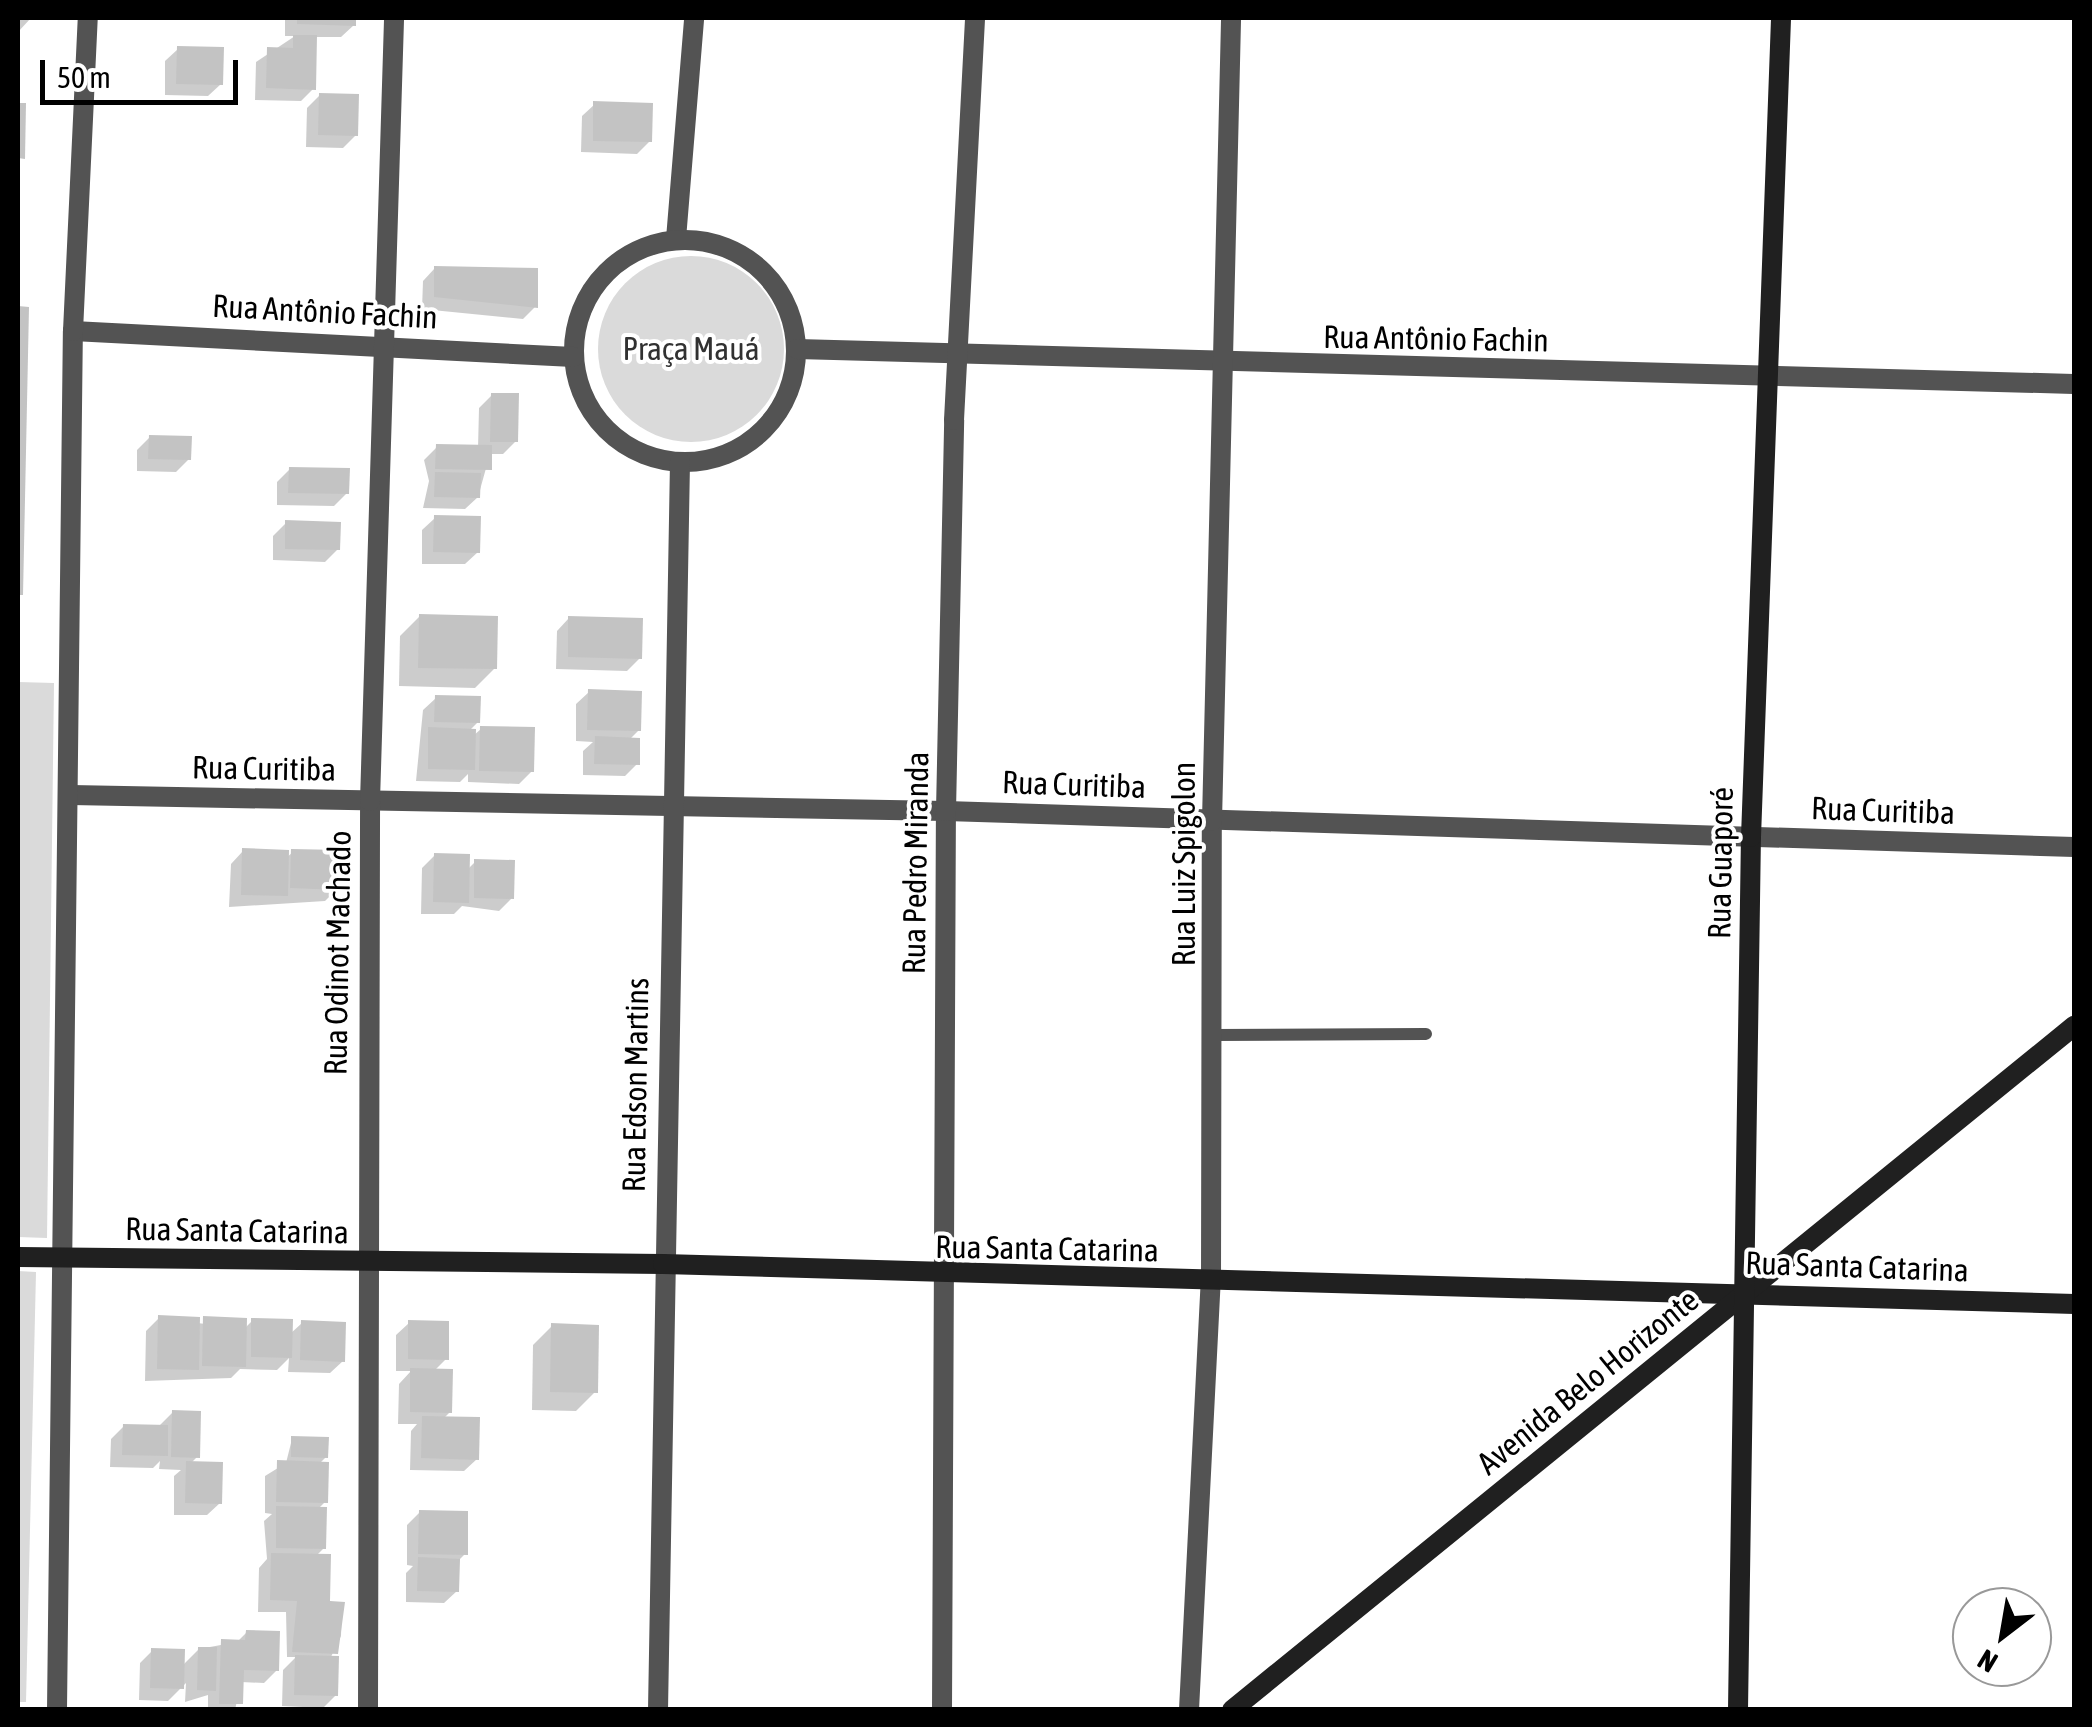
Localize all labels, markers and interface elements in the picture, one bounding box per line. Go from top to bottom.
scale bar [45,40,242,102]
text: 50 m [57,60,111,94]
street label: Rua Antônio Fachin [211,287,439,337]
street label: Rua Antônio Fachin [1323,318,1549,360]
park label: Praça Mauá [622,330,760,368]
street label: Rua Curitiba [192,749,336,789]
street label: Rua Pedro Miranda [895,751,937,975]
street label: Rua Luiz Spigolon [1165,762,1203,966]
street label: Rua Curitiba [1001,763,1147,807]
street label: Rua Guaporé [1700,787,1742,939]
street label: Rua Curitiba [1810,789,1956,833]
street label: Rua Odinot Machado [317,830,359,1076]
street label: Rua Edson Martins [615,977,657,1193]
street label: Rua Santa Catarina [125,1210,349,1252]
street label: Rua Santa Catarina [935,1228,1159,1270]
street label: Rua Santa Catarina [1745,1244,1969,1290]
street label: Avenida Belo Horizonte [1470,1281,1706,1483]
north arrow [1952,1587,2052,1687]
text: N [1972,1643,2003,1679]

